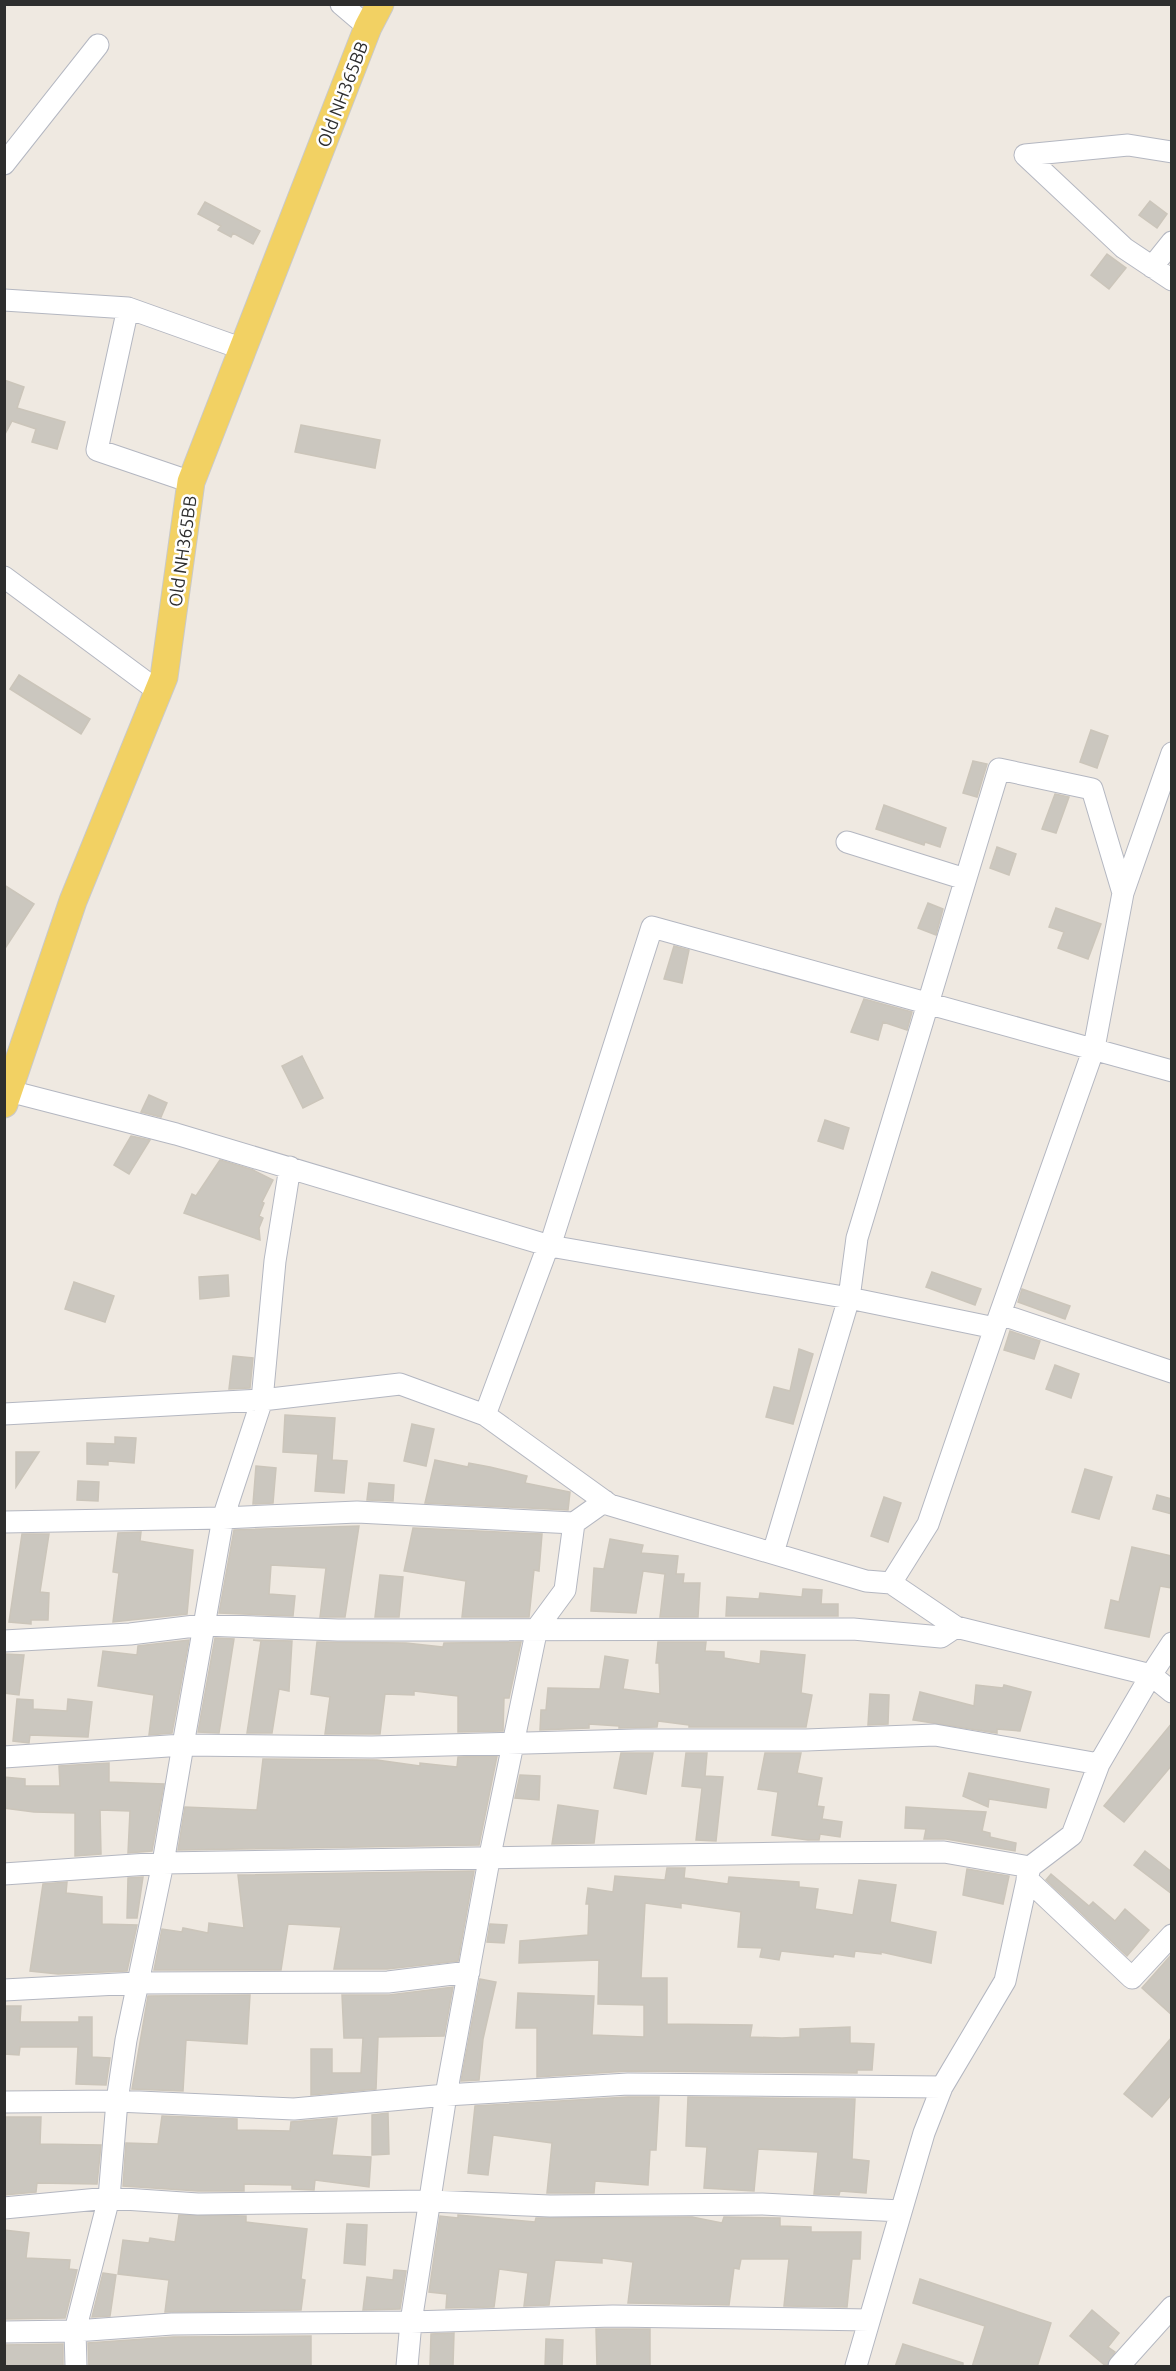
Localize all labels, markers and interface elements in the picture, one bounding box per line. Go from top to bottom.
street label: Old NH365BB [313,38,371,150]
street label: Old NH365BB [164,494,200,608]

